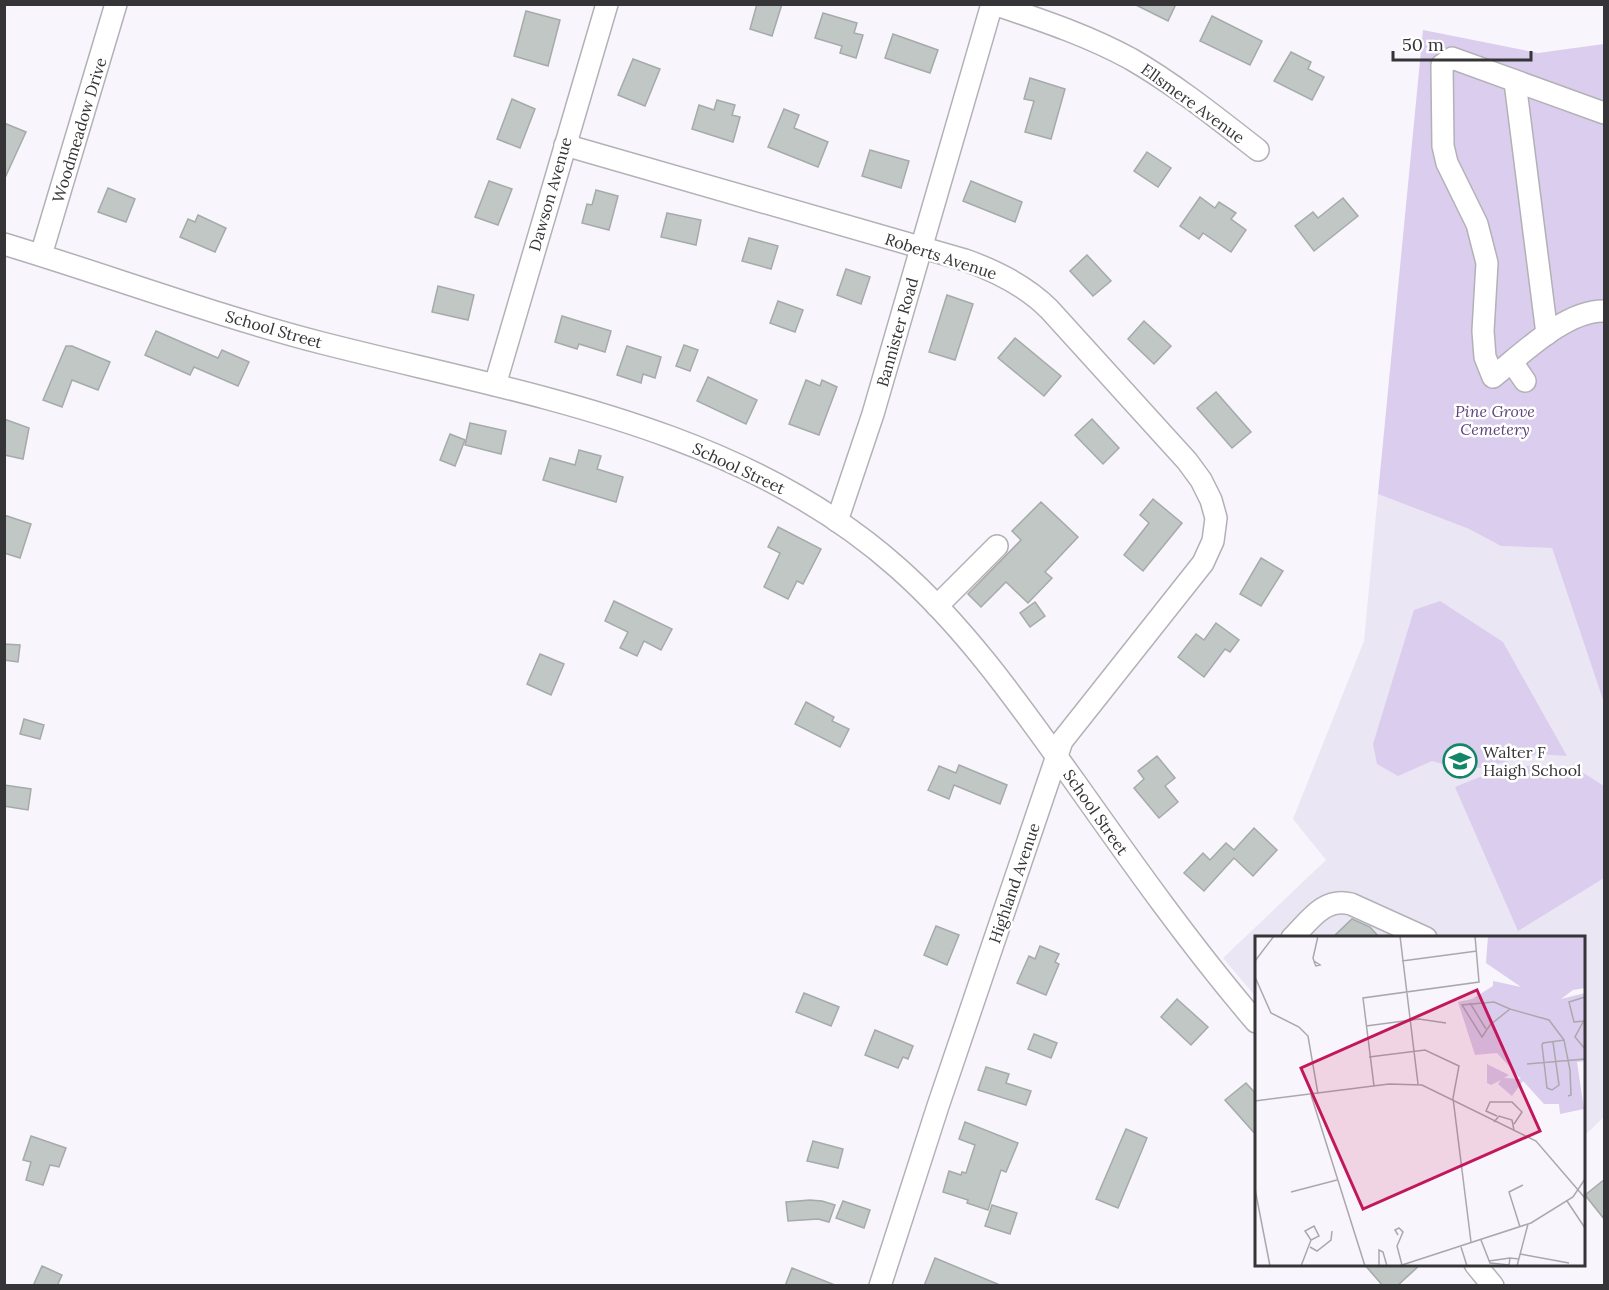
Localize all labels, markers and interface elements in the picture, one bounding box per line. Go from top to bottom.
scale bar [1393,24,1531,62]
text: 50 m [1402,33,1444,56]
street label: Woodmeadow Drive [47,55,111,205]
street label: Ellsmere Avenue [1137,59,1249,147]
street label: Dawson Avenue [524,134,576,253]
street label: Roberts Avenue [883,228,1000,284]
street label: Bannister Road [872,275,922,389]
street label: School Street [223,306,326,353]
park label: Pine Grove Cemetery [1455,401,1535,439]
street label: School Street [690,438,789,498]
place label: Walter F Haigh School [1483,742,1581,780]
school or university icon: Walter F Haigh School [1442,743,1478,779]
street label: School Street [1059,765,1133,859]
street label: Highland Avenue [984,820,1044,946]
inset map [1255,936,1585,1266]

